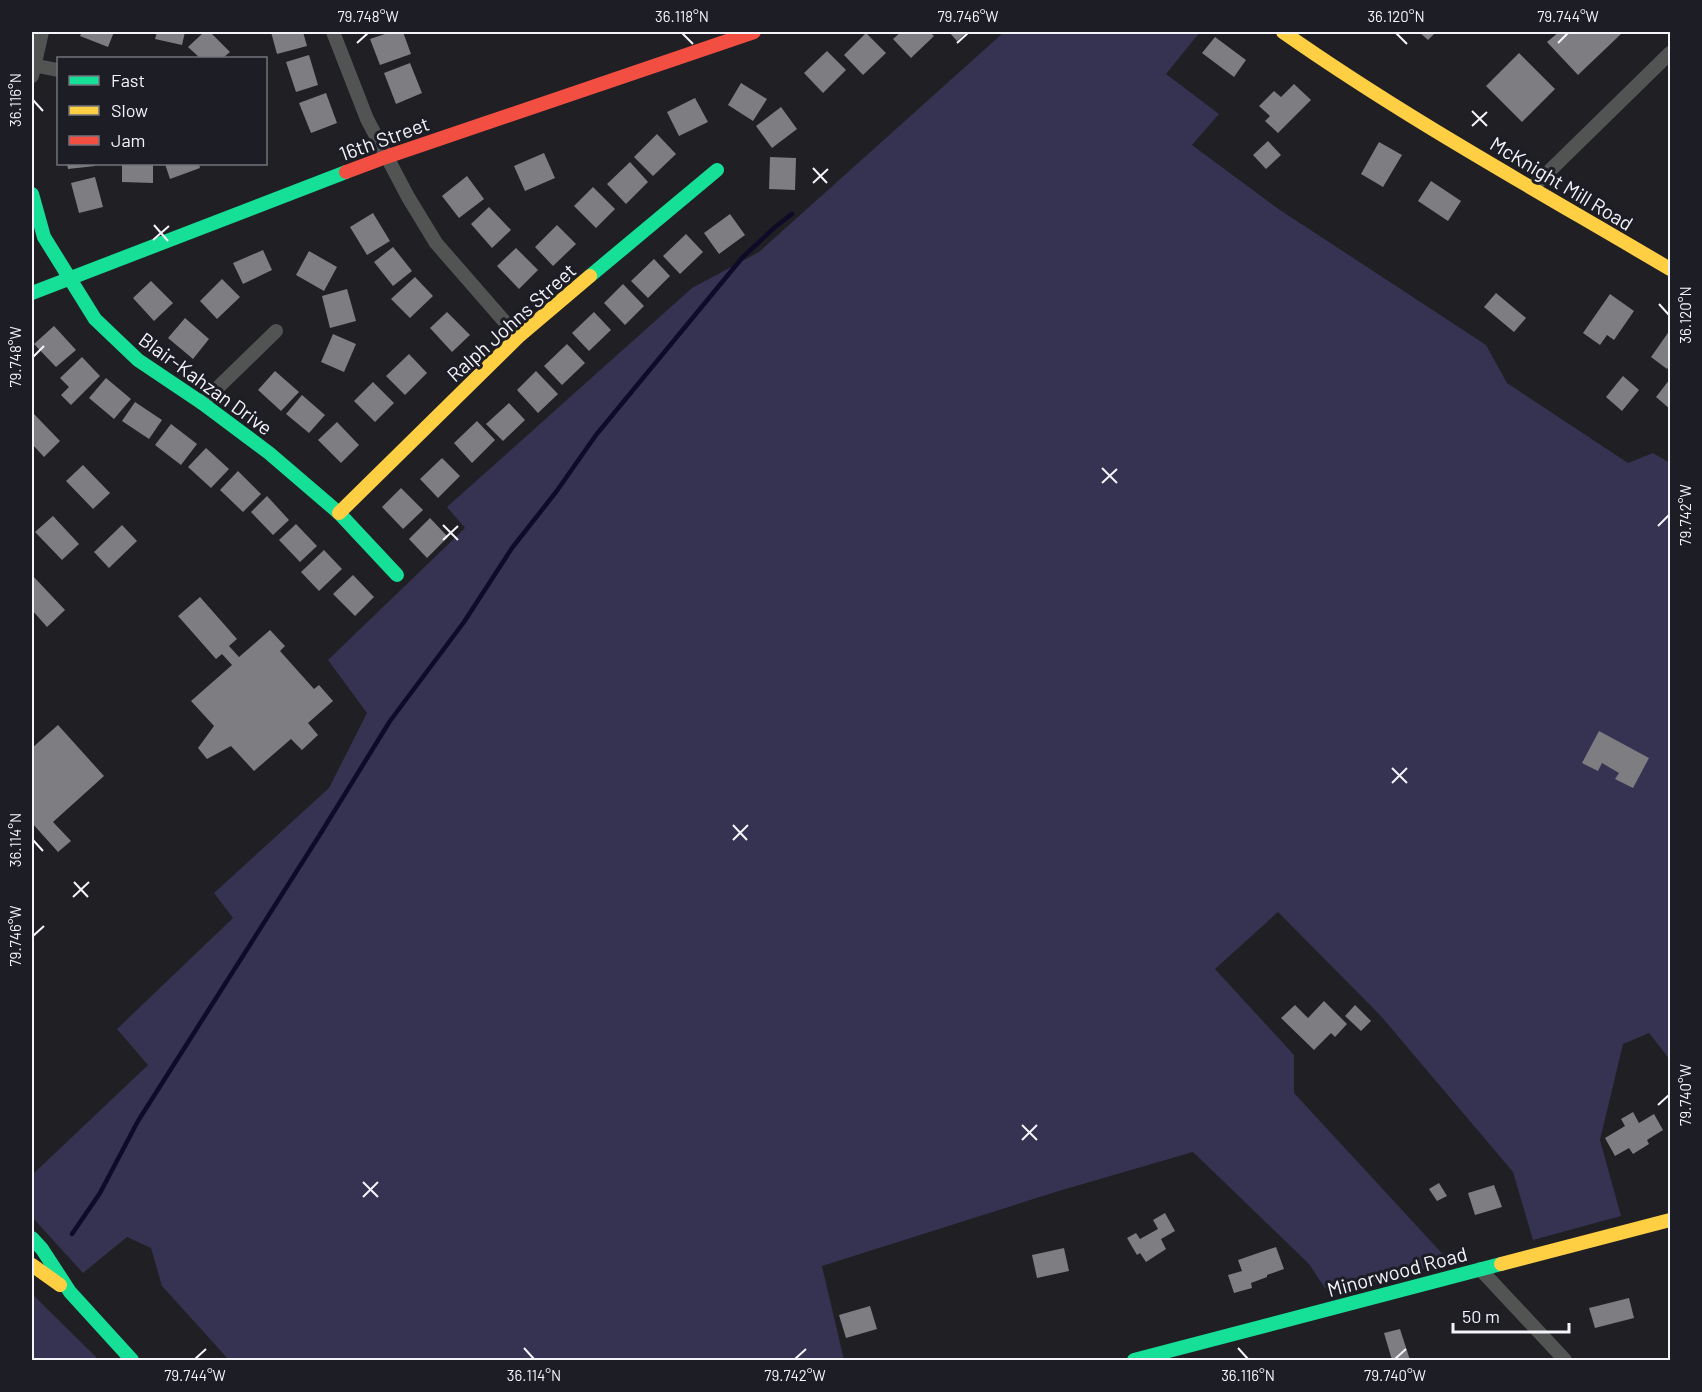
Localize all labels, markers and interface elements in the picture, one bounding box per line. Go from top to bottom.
text: 79.748°W [337,7,399,25]
text: 36.118°N [655,7,709,25]
text: 79.746°W [937,7,999,25]
text: 36.120°N [1367,7,1425,25]
text: 79.744°W [1537,7,1599,25]
legend [57,57,267,165]
text: Fast [111,69,145,91]
text: 36.116°N [6,73,24,127]
text: Slow [111,99,148,121]
street label: 16th Street [336,111,432,165]
text: Jam [111,129,145,151]
street label: McKnight Mill Road [1486,131,1638,235]
street label: Ralph Johns Street [442,258,580,386]
text: 36.120°N [1676,286,1694,344]
text: 79.748°W [6,326,24,388]
street label: Blair-Kahzan Drive [135,327,277,439]
text: 79.742°W [1676,484,1694,546]
text: 36.114°N [6,813,24,867]
text: 79.746°W [6,905,24,967]
text: 79.740°W [1676,1064,1694,1126]
street label: Minorwood Road [1324,1241,1470,1301]
scale bar [1453,1296,1568,1334]
text: 50 m [1462,1305,1500,1327]
text: 79.744°W [164,1366,226,1384]
text: 36.114°N [507,1366,561,1384]
text: 79.742°W [764,1366,826,1384]
text: 36.116°N [1221,1366,1275,1384]
text: 79.740°W [1364,1366,1426,1384]

